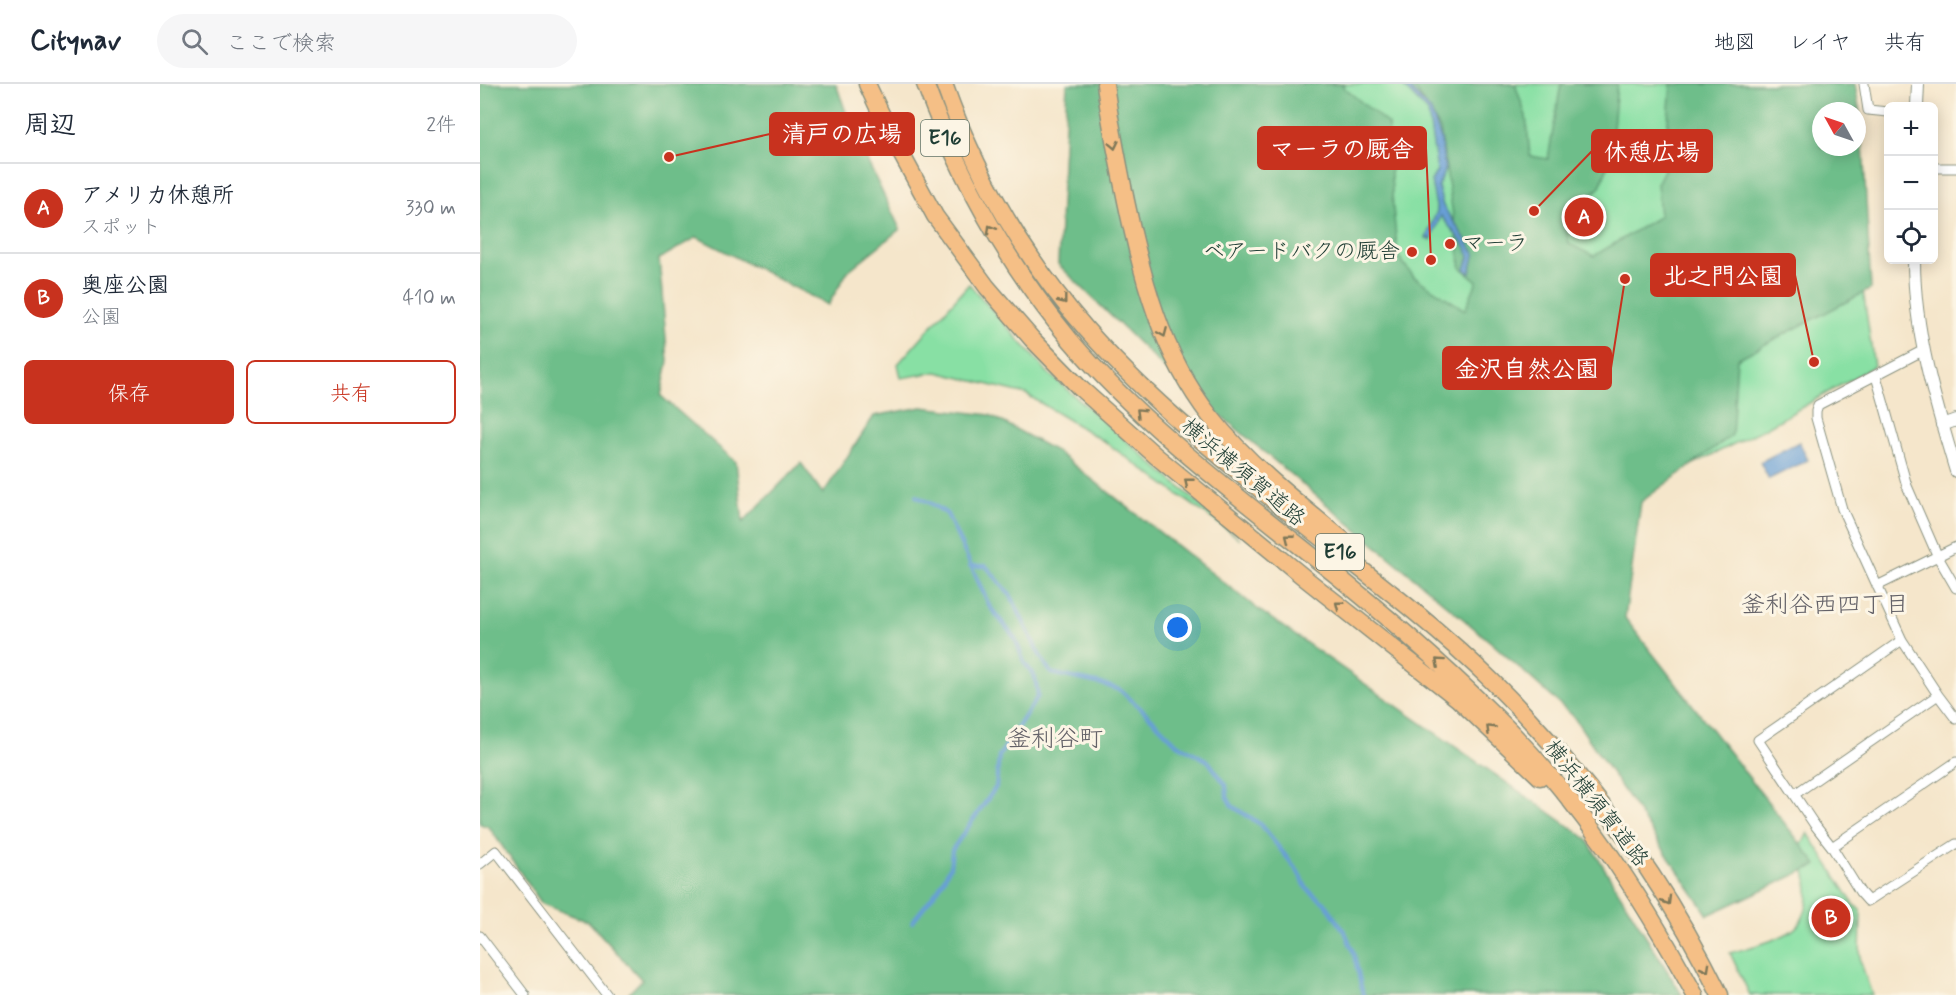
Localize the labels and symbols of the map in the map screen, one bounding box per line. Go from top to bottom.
north arrow [1812,102,1866,156]
callout: 清戸の広場 [770,113,914,155]
text: 清戸の広場 [782,120,902,151]
road number: E16 [921,120,969,156]
callout: マーラの厩舎 [1258,127,1426,169]
callout: 休憩広場 [1592,130,1712,172]
text: マーラの厩舎 [1270,135,1414,166]
text: 休憩広場 [1604,138,1700,169]
one-way arrow [1107,139,1120,149]
pin: A [1564,194,1604,240]
one-way arrow [987,225,999,235]
place label: マーラ [1462,230,1528,258]
marker: マーラ [1443,237,1457,251]
place label: ベアードバクの厩舎 [1203,238,1400,266]
marker: ベアードバクの厩舎 [1405,245,1419,259]
callout: 北之門公園 [1651,254,1795,296]
text: 北之門公園 [1663,262,1783,293]
one-way arrow [1055,293,1066,304]
one-way arrow [1156,327,1168,338]
callout: 金沢自然公園 [1443,347,1611,389]
text: 金沢自然公園 [1455,355,1599,386]
one-way arrow [1136,408,1147,419]
street label: 横浜横須賀道路 [1175,413,1311,533]
one-way arrow [1184,479,1195,490]
one-way arrow [1285,534,1296,545]
road number: E16 [1316,534,1364,570]
district label: 釜利谷西四丁目 [1741,590,1909,621]
one-way arrow [1335,602,1346,613]
your location [1163,613,1192,642]
one-way arrow [1435,658,1445,669]
district label: 釜利谷町 [1007,724,1103,755]
one-way arrow [1486,725,1496,736]
street label: 横浜横須賀道路 [1538,735,1654,873]
one-way arrow [1659,895,1671,905]
pin: B [1812,896,1850,940]
one-way arrow [1699,961,1710,972]

